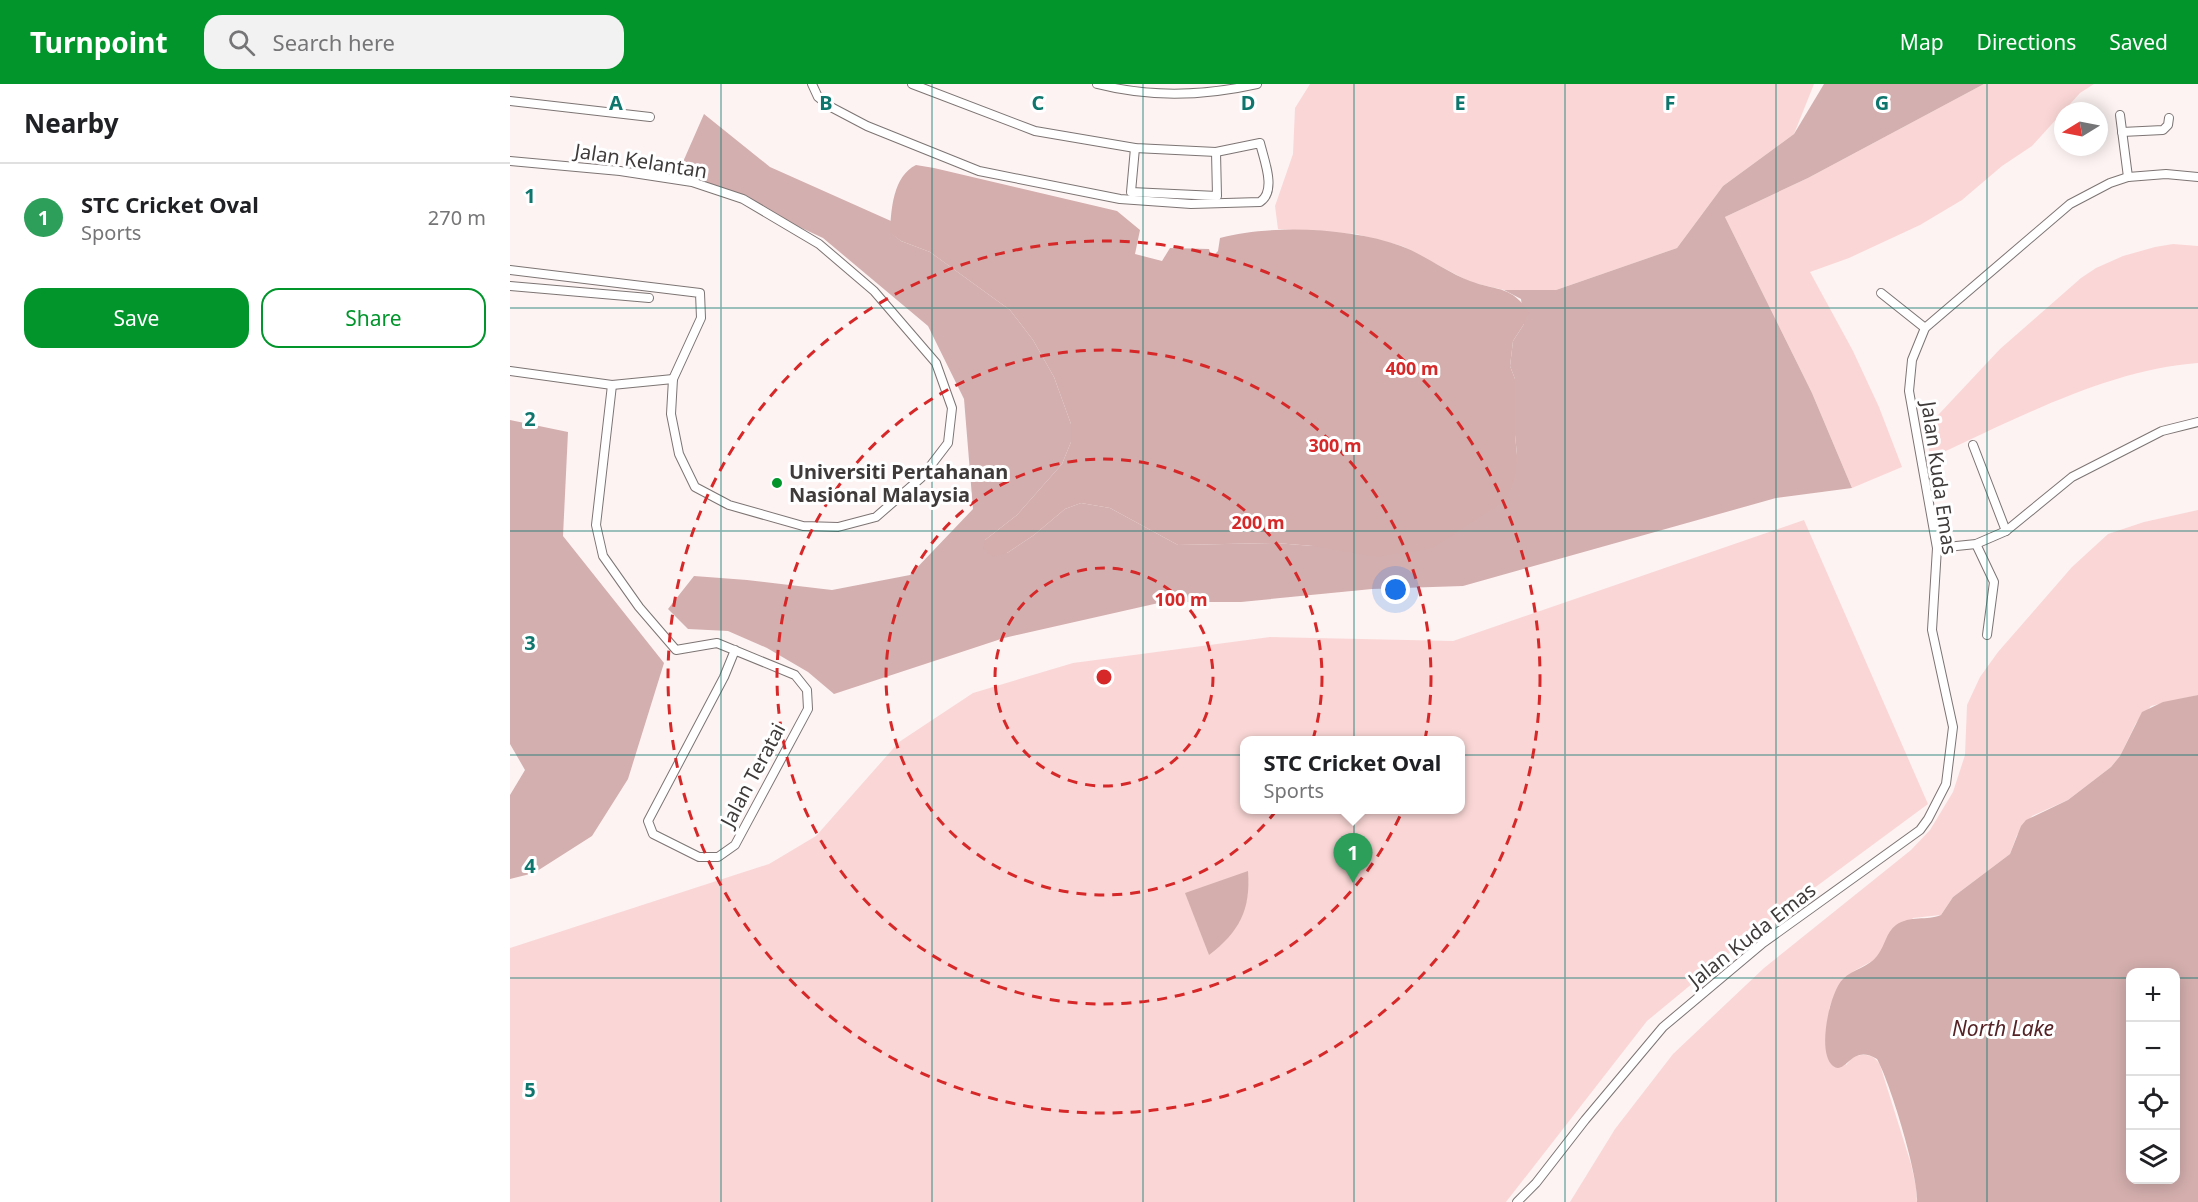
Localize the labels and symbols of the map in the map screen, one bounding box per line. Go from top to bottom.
text: A [609,89,623,116]
text: B [819,89,833,116]
text: C [1032,89,1045,116]
text: D [1241,89,1255,116]
text: E [1454,89,1466,116]
text: F [1665,89,1675,116]
text: G [1875,89,1889,116]
north arrow [2054,102,2108,156]
street label: Jalan Kelantan [571,136,709,184]
text: 1 [524,182,536,209]
text: 400 m [1385,356,1439,380]
street label: Jalan Kuda Emas [1915,397,1964,556]
text: 2 [524,405,536,432]
text: 300 m [1308,433,1362,457]
place label: Universiti Pertahanan Nasional Malaysia [789,458,1008,508]
marker: Universiti Pertahanan Nasional Malaysia [770,476,784,490]
text: 200 m [1231,510,1285,534]
your location [1381,575,1410,604]
text: 100 m [1154,587,1208,611]
text: 3 [524,629,536,656]
centre of rings [1094,667,1114,687]
street label: Jalan Teratai [713,718,791,833]
pin: 1 [1334,834,1372,883]
text: 4 [524,852,536,879]
street label: Jalan Kuda Emas [1681,876,1821,994]
water label: North Lake [1952,1014,2054,1042]
text: 5 [524,1076,536,1103]

